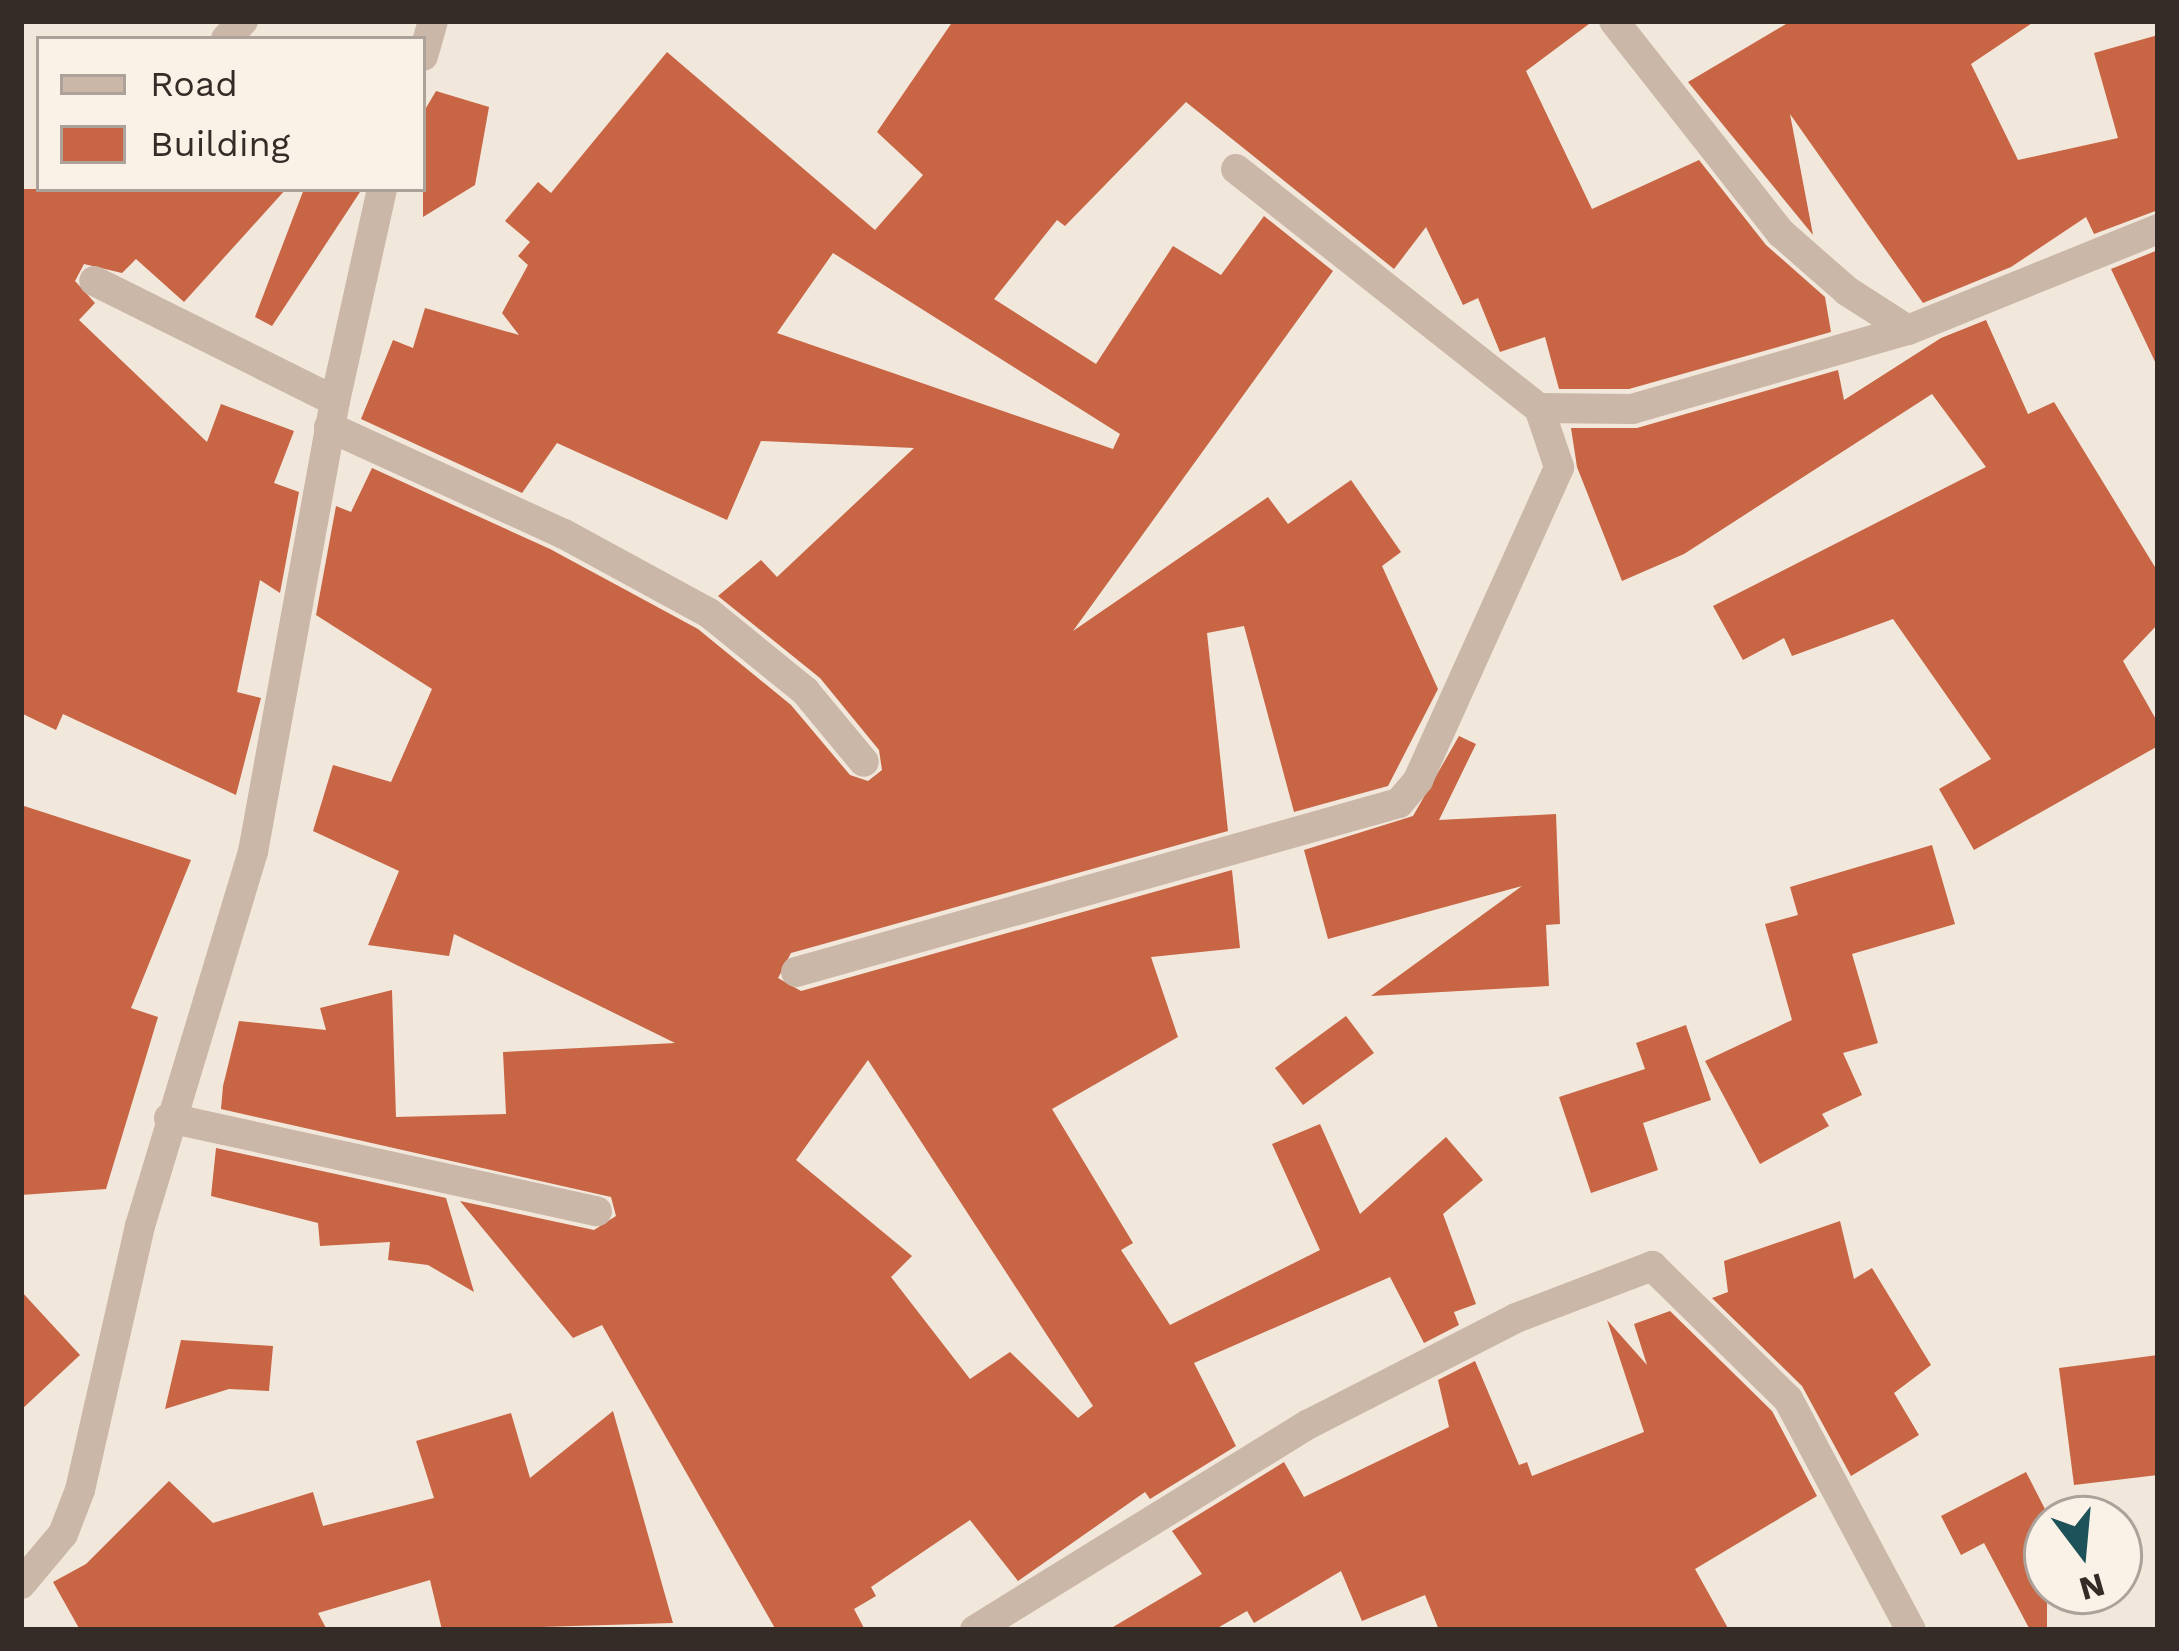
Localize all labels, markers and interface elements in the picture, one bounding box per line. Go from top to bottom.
legend [36,36,426,192]
text: Road [150,63,238,105]
text: Building [150,123,290,165]
north arrow [2023,1495,2143,1615]
text: N [2075,1565,2109,1609]

